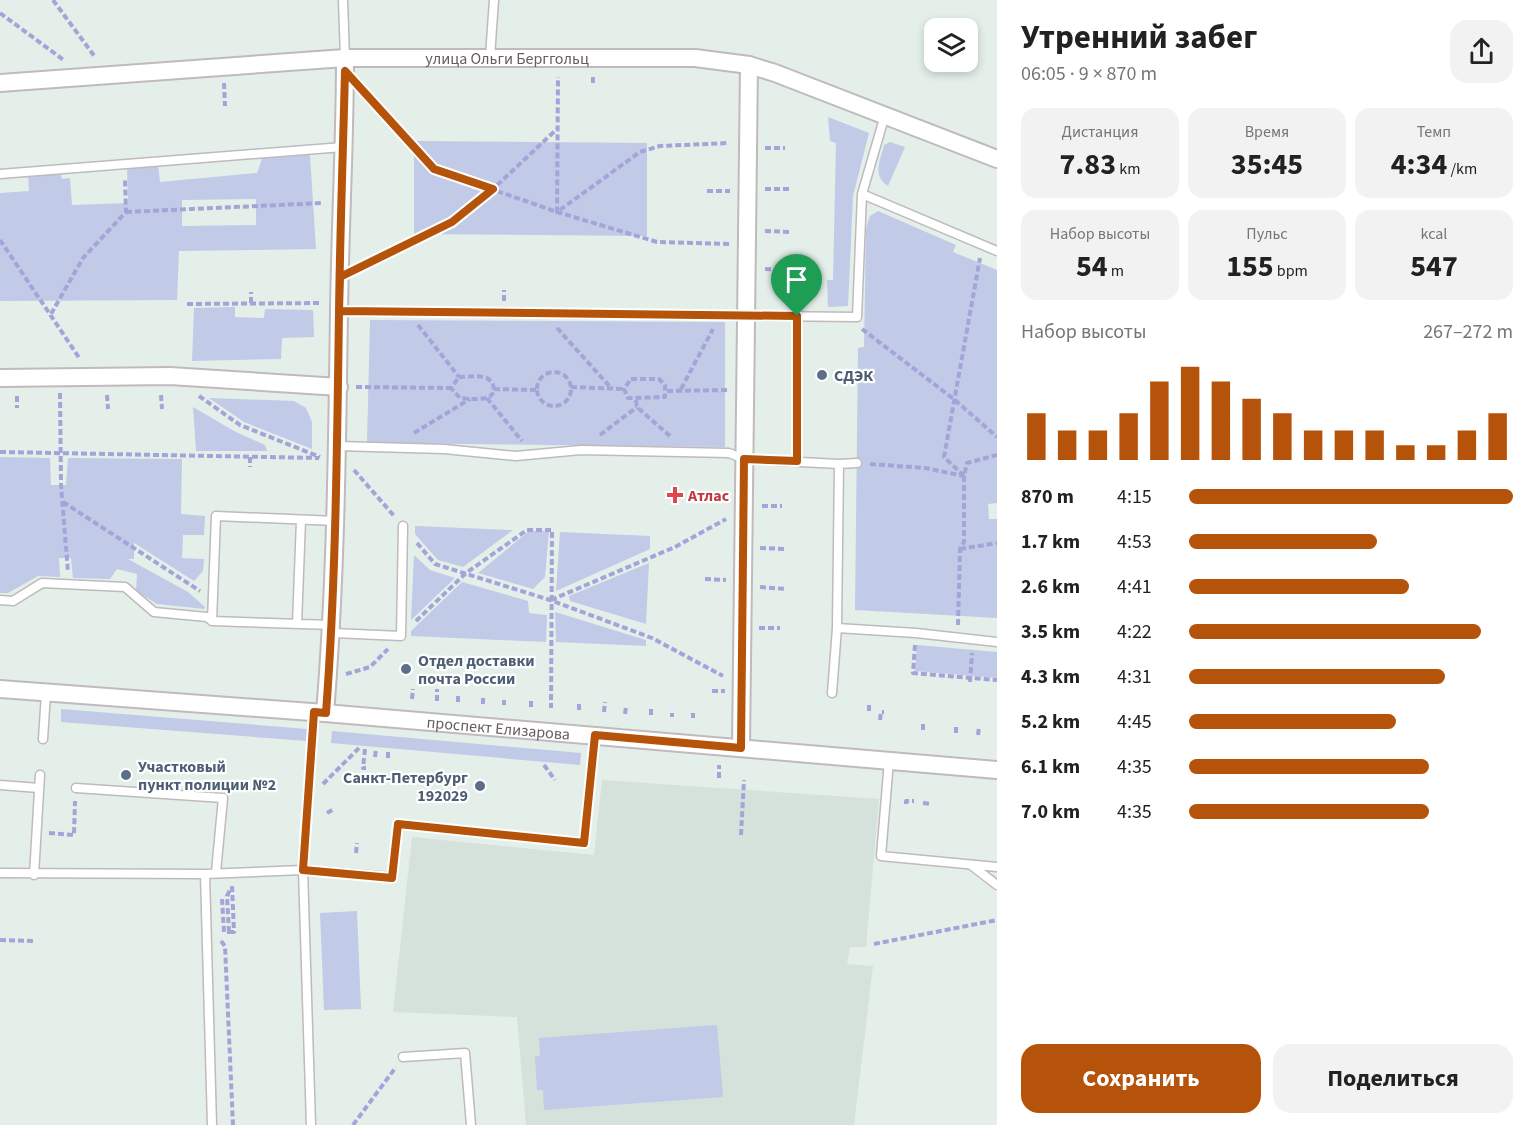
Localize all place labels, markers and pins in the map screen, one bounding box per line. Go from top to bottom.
pin [771,254,822,316]
place label: СДЭК [834,365,873,387]
marker: СДЭК [815,368,829,382]
place label: Атлас [687,485,730,507]
marker: Атлас [666,486,684,504]
place label: Отдел доставки почта России [418,650,535,690]
marker: Отдел доставки почта России [399,662,413,676]
place label: Участковый пункт полиции №2 [138,756,276,796]
place label: Санкт-Петербург 192029 [343,767,468,807]
marker: Участковый пункт полиции №2 [119,768,133,782]
marker: Санкт-Петербург 192029 [473,779,487,793]

